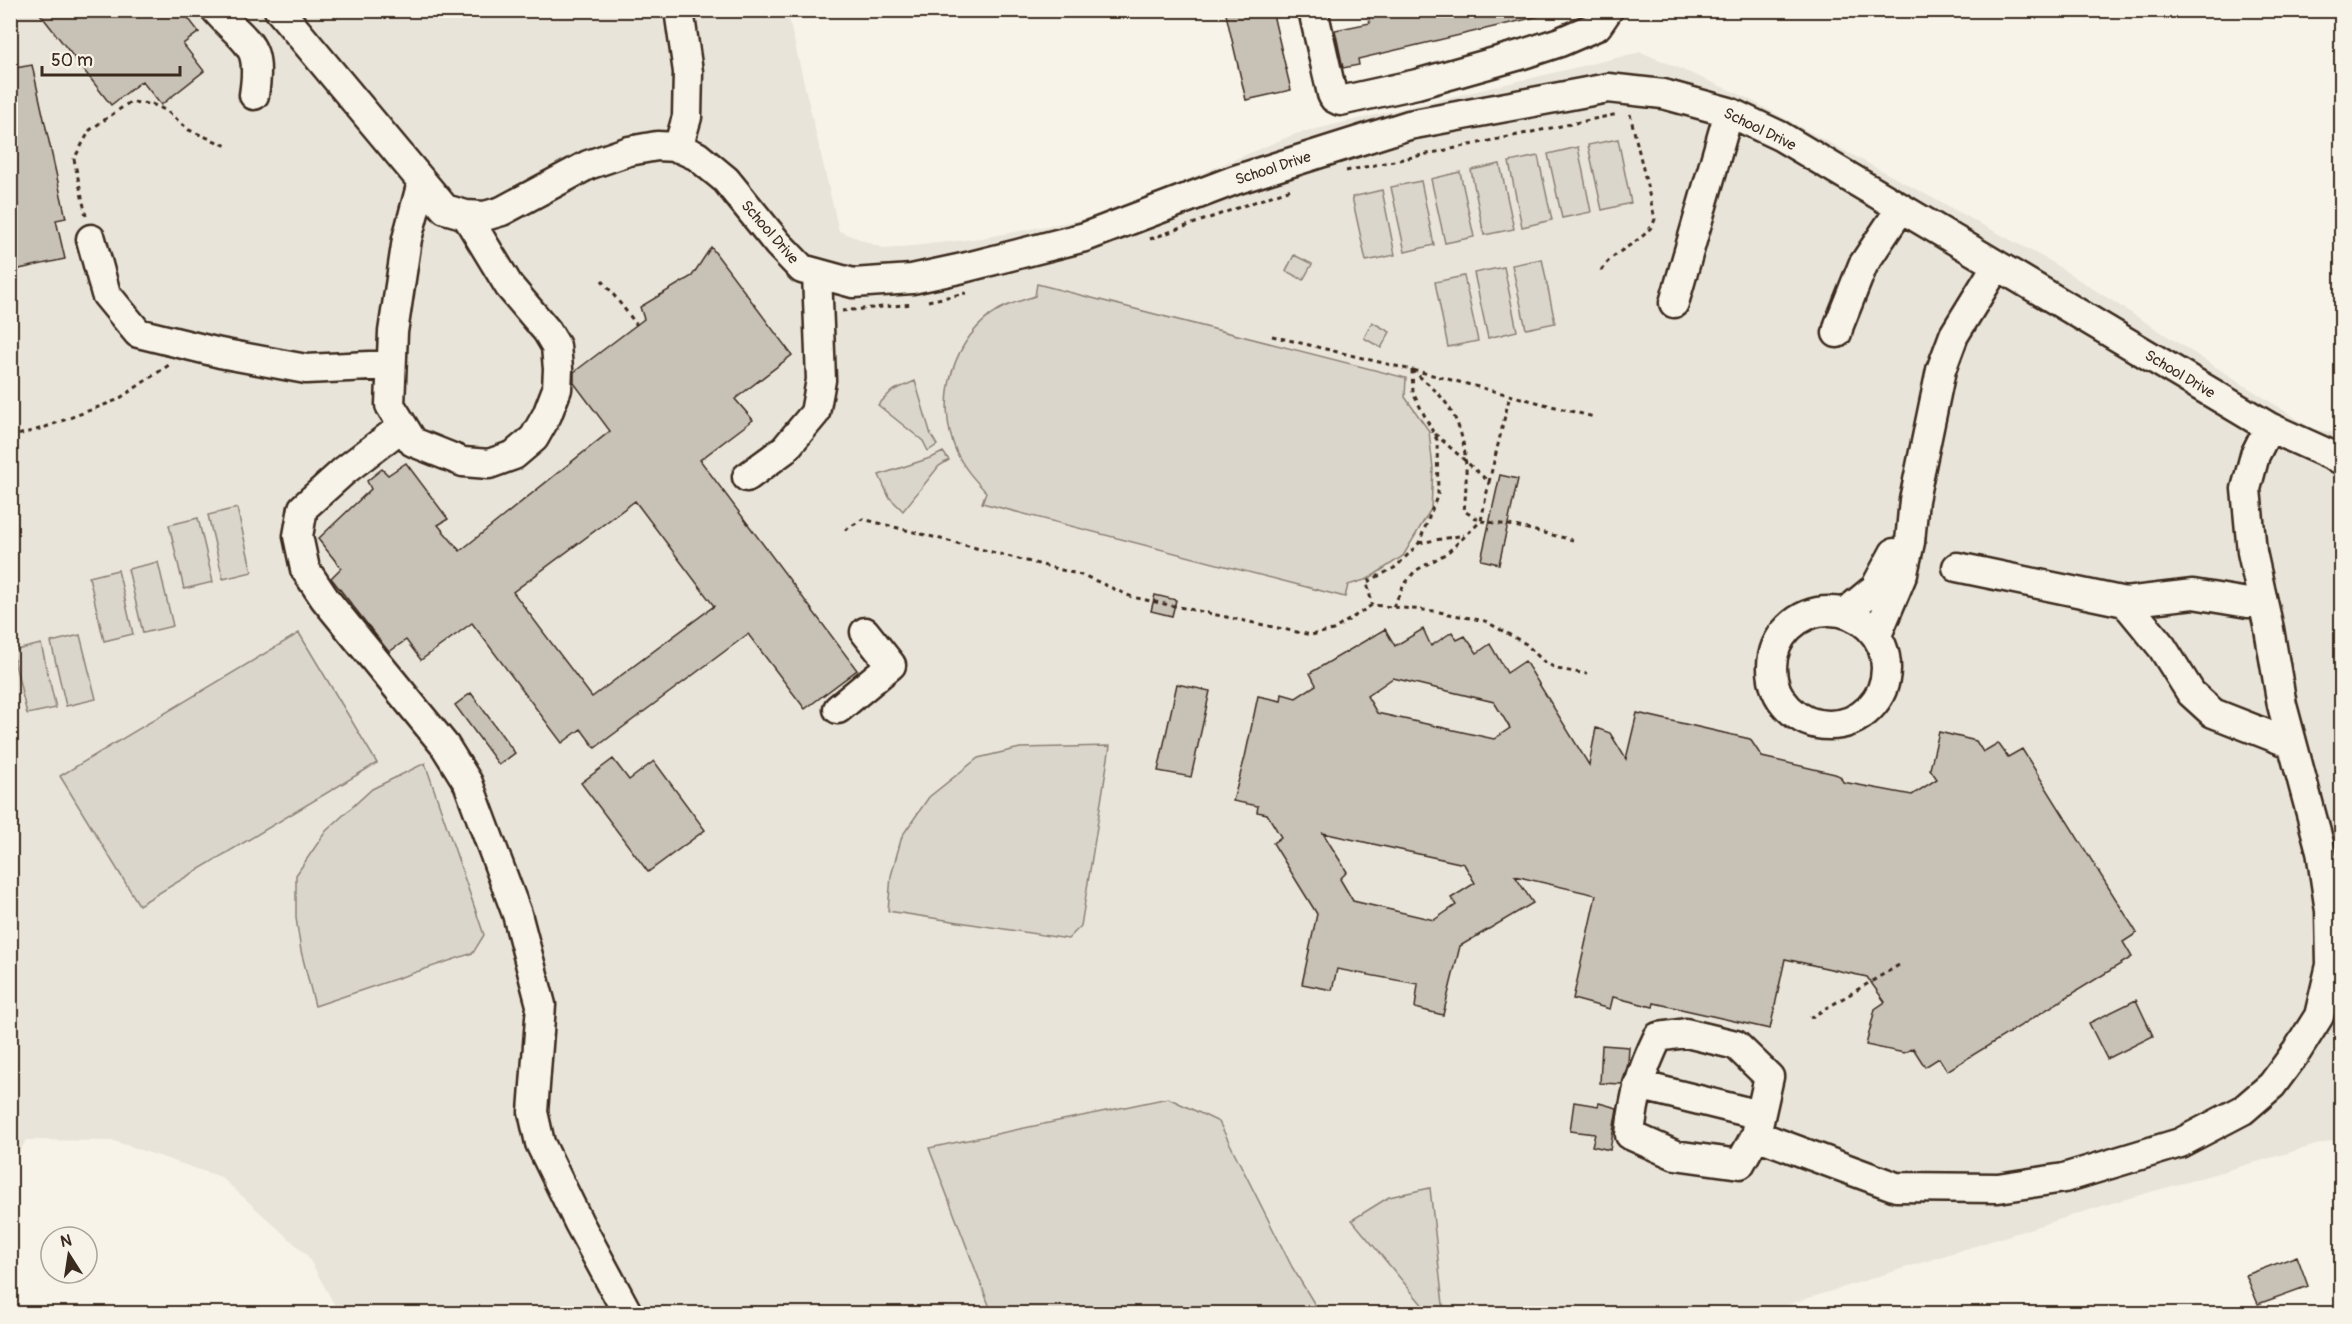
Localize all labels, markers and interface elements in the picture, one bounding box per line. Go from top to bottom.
scale bar [42,39,180,77]
text: 50 m [51,49,93,72]
street label: School Drive [1720,104,1800,155]
street label: School Drive [1233,147,1314,190]
street label: School Drive [737,197,803,269]
street label: School Drive [2141,346,2219,403]
north arrow [39,1225,99,1285]
text: N [59,1230,74,1252]

